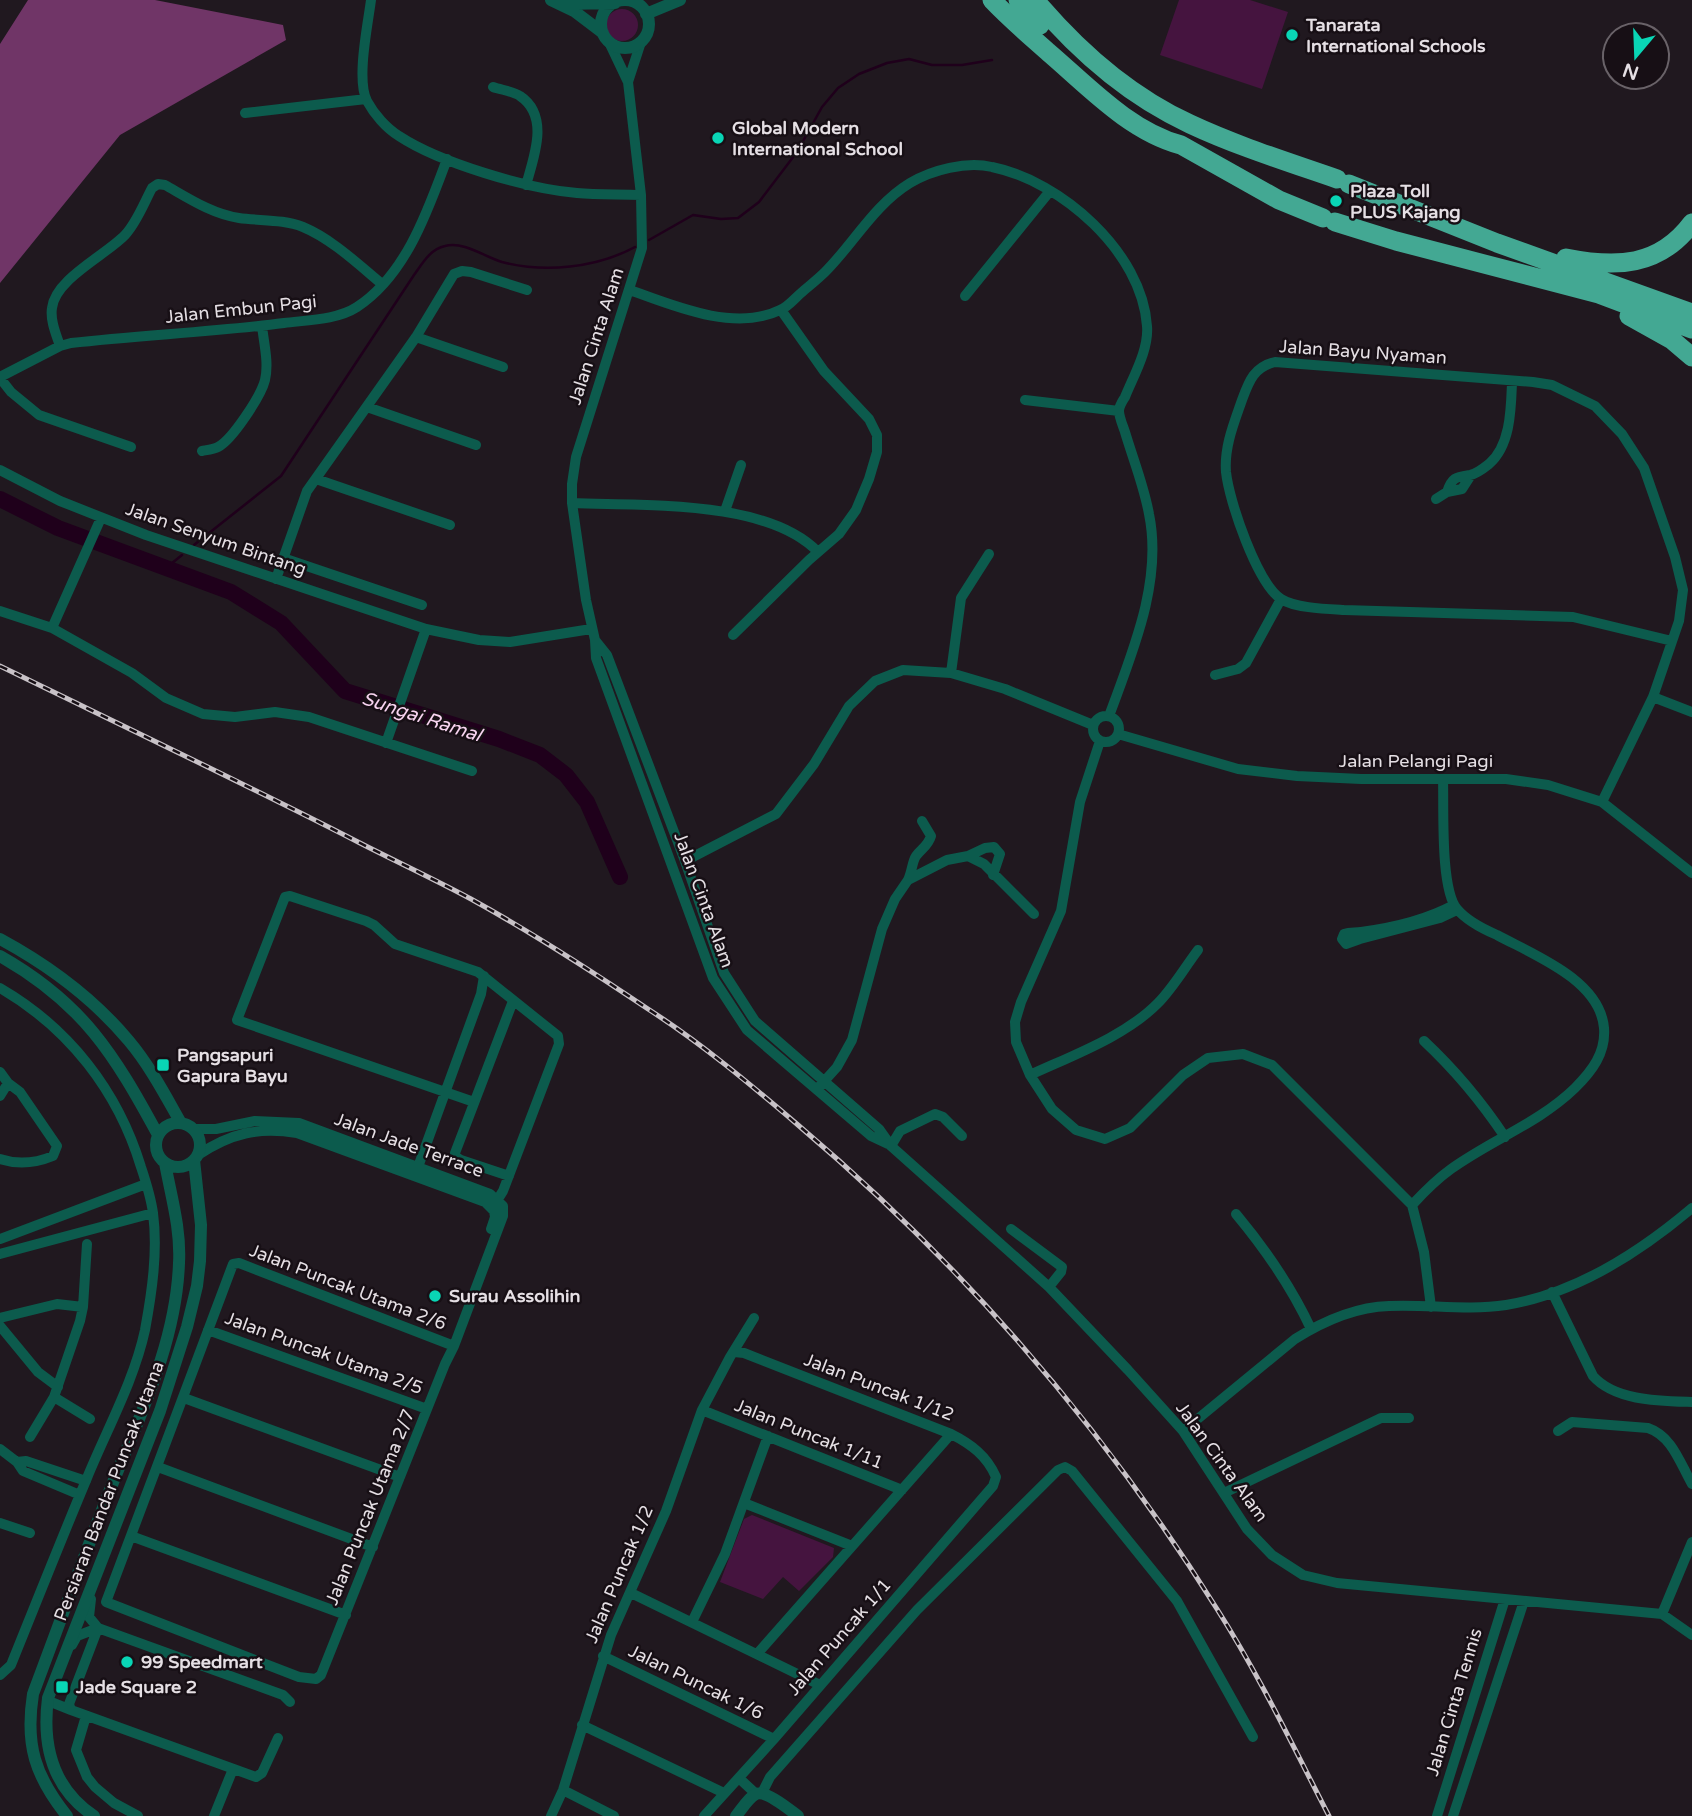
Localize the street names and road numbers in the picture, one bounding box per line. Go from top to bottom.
street label: Jalan Cinta Alam [564,265,628,407]
street label: Jalan Embun Pagi [164,290,318,328]
street label: Jalan Bayu Nyaman [1278,335,1448,369]
street label: Jalan Senyum Bintang [123,498,309,580]
street label: Jalan Pelangi Pagi [1339,750,1493,772]
street label: Jalan Cinta Alam [669,829,739,971]
street label: Jalan Jade Terrace [331,1108,487,1182]
street label: Jalan Puncak Utama 2/6 [246,1239,450,1335]
street label: Jalan Puncak Utama 2/5 [222,1307,426,1399]
street label: Jalan Puncak 1/12 [801,1348,957,1426]
street label: Persiaran Bandar Puncak Utama [49,1358,169,1624]
street label: Jalan Puncak 1/11 [731,1394,887,1474]
street label: Jalan Cinta Alam [1171,1398,1273,1526]
street label: Jalan Puncak Utama 2/7 [321,1406,419,1608]
street label: Jalan Puncak 1/2 [580,1502,658,1646]
street label: Jalan Puncak 1/1 [782,1574,896,1700]
street label: Jalan Cinta Tennis [1421,1626,1487,1778]
street label: Jalan Puncak 1/6 [625,1640,767,1724]

